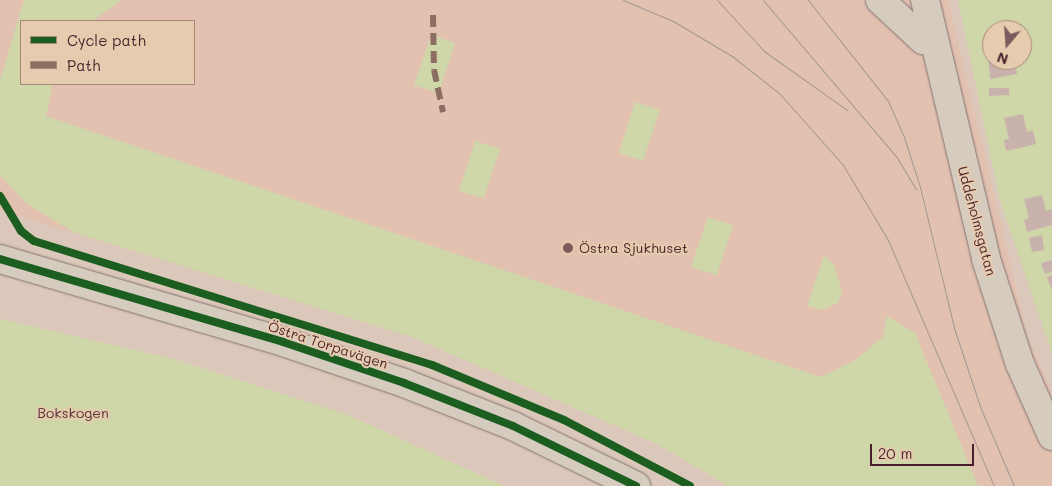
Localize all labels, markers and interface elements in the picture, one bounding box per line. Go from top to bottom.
legend [20,20,195,85]
north arrow [982,20,1032,70]
text: Cycle path [67,30,146,50]
text: N [995,48,1011,69]
text: Path [67,55,101,75]
street label: Uddeholmsgatan [954,164,1000,278]
place label: Östra Sjukhuset [579,240,688,256]
marker: Östra Sjukhuset [561,241,575,255]
street label: Östra Torpavägen [266,318,390,372]
park label: Bokskogen [37,405,109,421]
scale bar [872,434,976,466]
text: 20 m [878,443,912,463]

